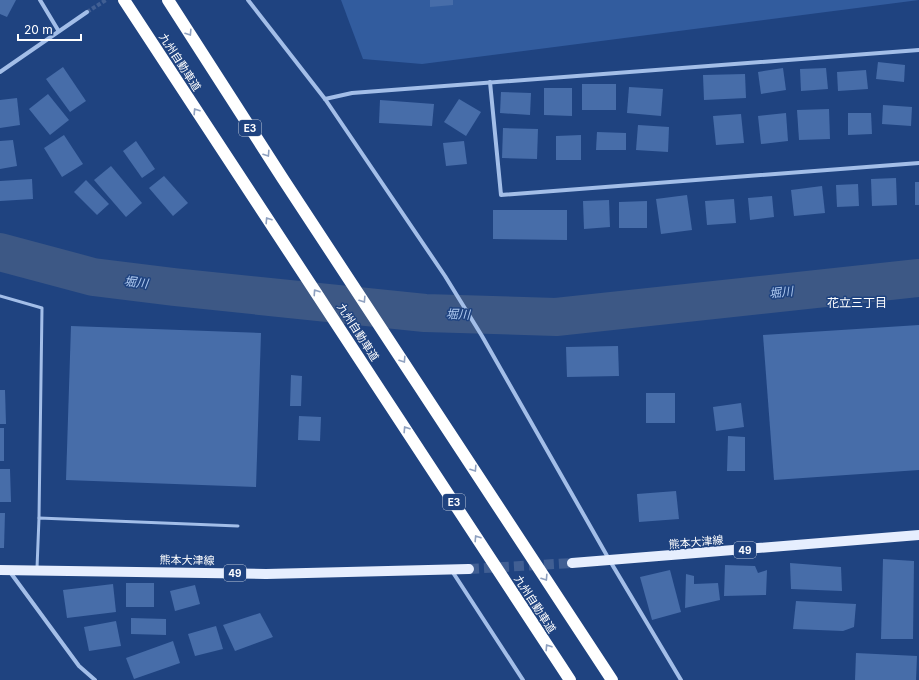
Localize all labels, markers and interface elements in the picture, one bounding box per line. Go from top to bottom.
scale bar [18,16,81,42]
text: 20 m [24,22,53,37]
one-way arrow [185,29,192,36]
street label: 九州自動車道 [156,31,204,93]
one-way arrow [193,108,201,115]
road number: E3 [239,120,261,136]
one-way arrow [262,150,270,157]
one-way arrow [265,217,273,224]
water label: 堀川 [123,273,151,291]
water label: 堀川 [768,283,796,301]
one-way arrow [313,289,321,296]
district label: 花立三丁目 [827,295,887,310]
one-way arrow [358,296,366,303]
street label: 九州自動車道 [334,301,382,363]
water label: 堀川 [446,306,472,322]
one-way arrow [398,356,405,363]
one-way arrow [404,427,411,434]
one-way arrow [469,465,477,472]
road number: E3 [443,494,465,510]
street label: 熊本大津線 [668,533,724,551]
one-way arrow [475,535,482,542]
road number: 49 [734,542,756,558]
street label: 熊本大津線 [159,553,215,567]
road number: 49 [224,565,246,581]
street label: 九州自動車道 [511,573,559,635]
one-way arrow [540,574,548,581]
one-way arrow [545,644,553,651]

